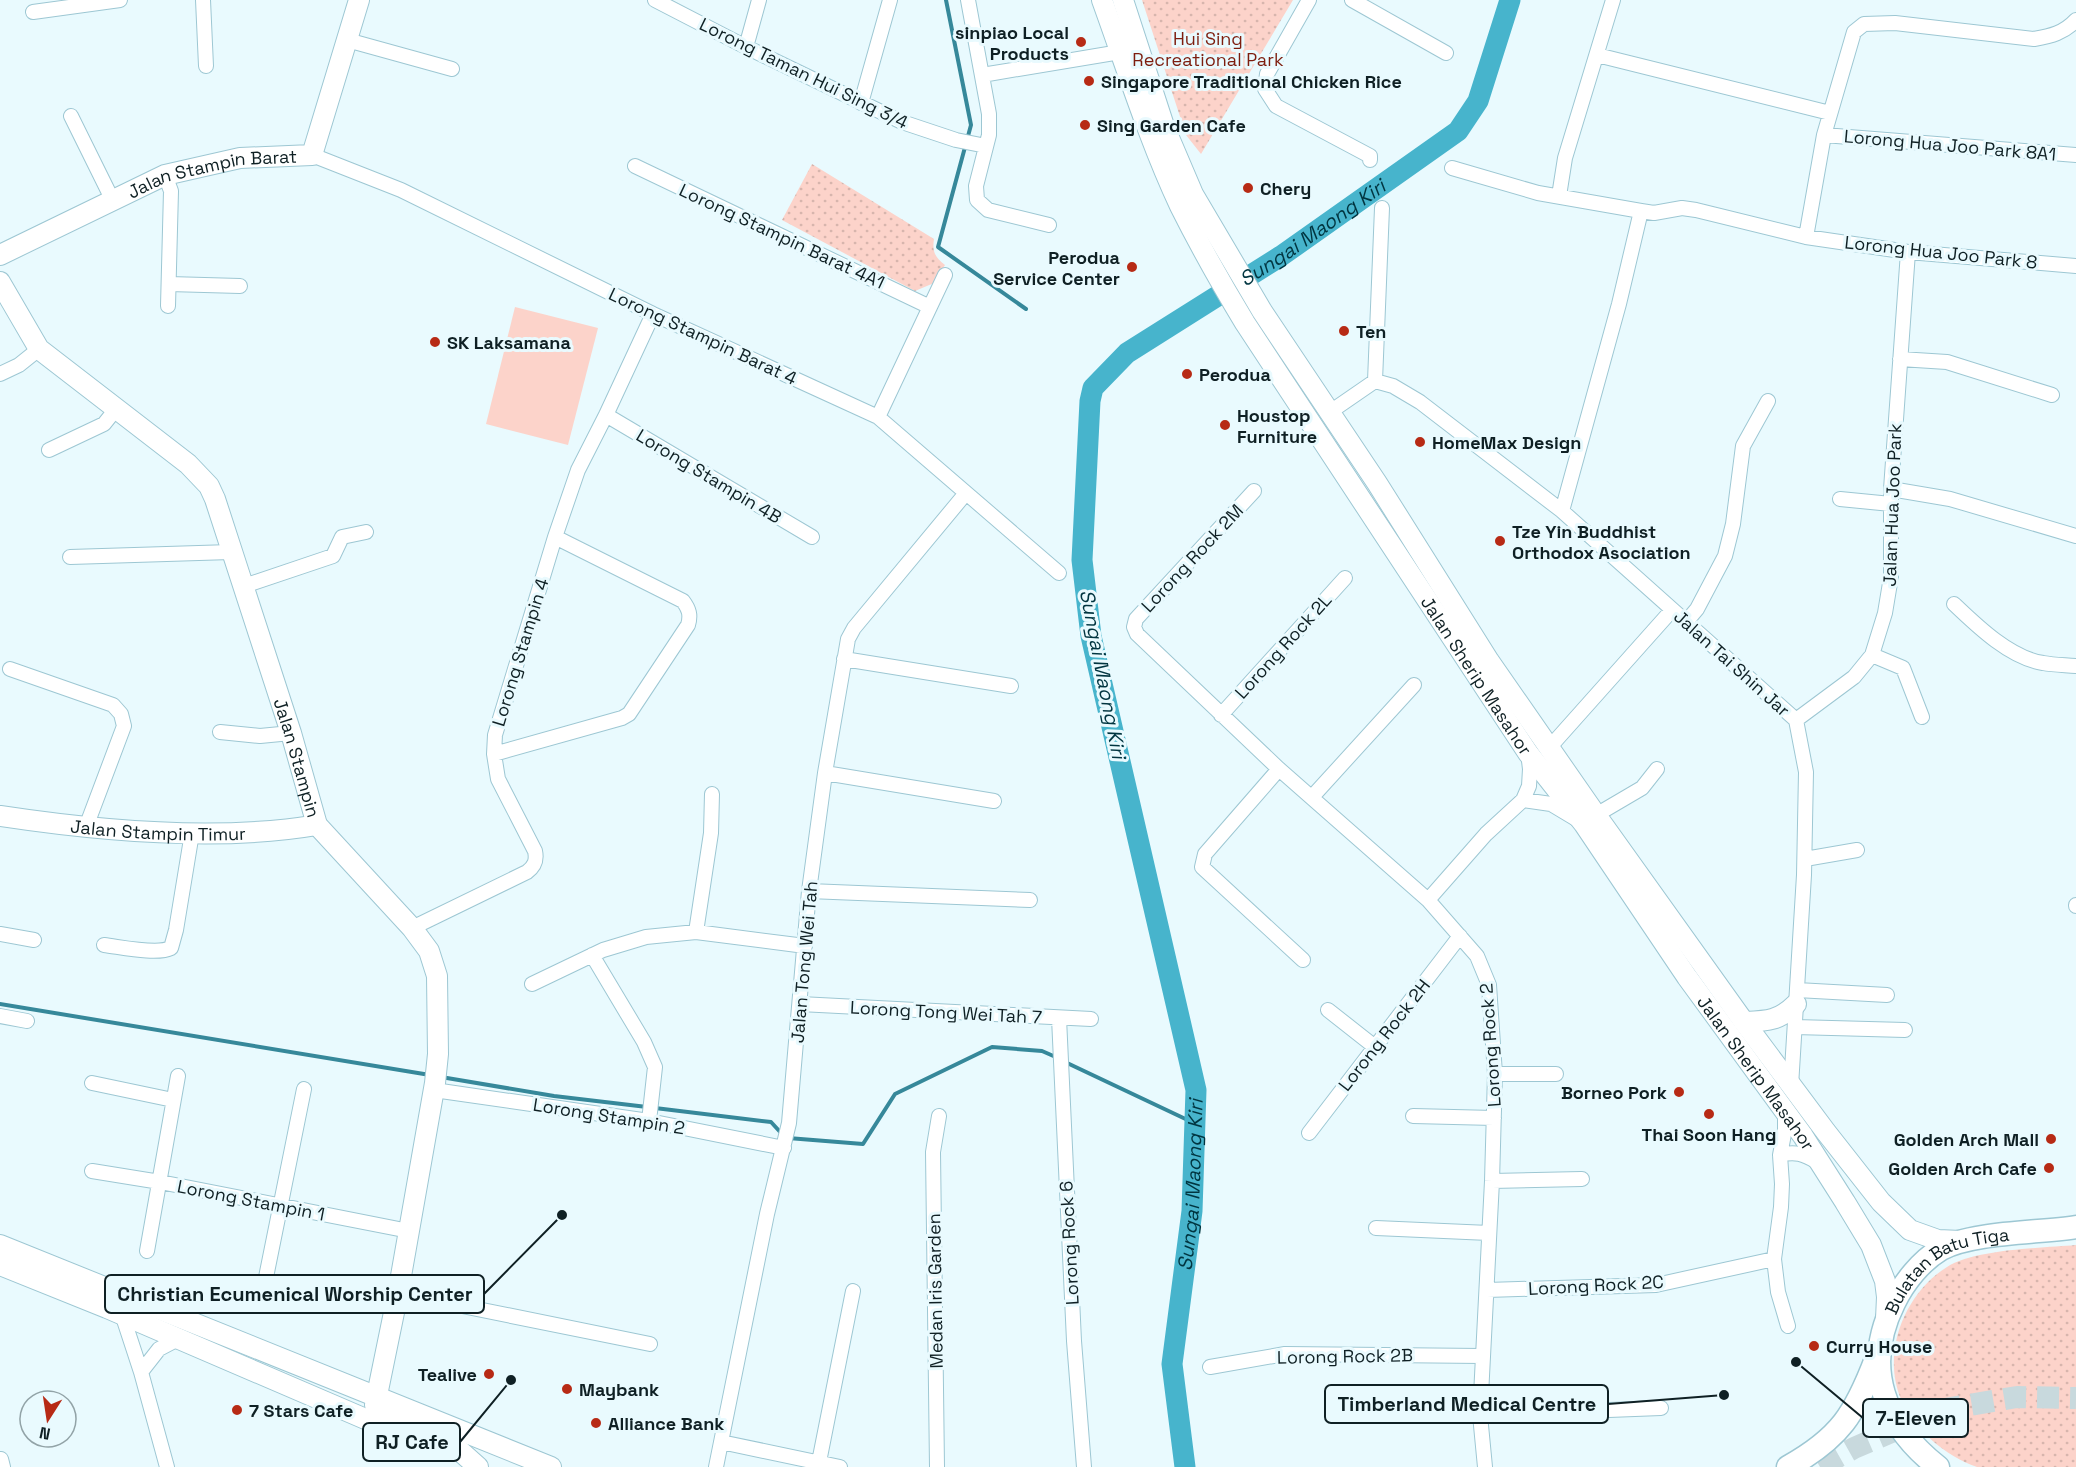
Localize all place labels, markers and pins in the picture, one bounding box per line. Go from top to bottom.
place label: sinpiao Local Products [955,21,1069,65]
marker: sinpiao Local Products [1074,35,1088,49]
place label: Singapore Traditional Chicken Rice [1101,70,1402,93]
marker: Singapore Traditional Chicken Rice [1082,74,1096,88]
place label: Sing Garden Cafe [1097,114,1246,137]
marker: Sing Garden Cafe [1078,118,1092,132]
place label: Chery [1260,177,1311,200]
marker: Chery [1241,181,1255,195]
place label: Perodua Service Center [993,246,1121,290]
marker: Perodua Service Center [1125,260,1139,274]
place label: Ten [1356,320,1386,343]
marker: Ten [1337,324,1351,338]
place label: SK Laksamana [447,331,571,354]
marker: SK Laksamana [428,335,442,349]
place label: Perodua [1199,363,1271,386]
marker: Perodua [1180,367,1194,381]
place label: Houstop Furniture [1237,404,1317,448]
marker: Houstop Furniture [1218,418,1232,432]
place label: HomeMax Design [1432,431,1581,454]
marker: HomeMax Design [1413,435,1427,449]
place label: Tze Yin Buddhist Orthodox Asociation [1512,520,1691,564]
marker: Tze Yin Buddhist Orthodox Asociation [1493,534,1507,548]
place label: Borneo Pork [1561,1081,1667,1104]
marker: Borneo Pork [1672,1085,1686,1099]
marker: Thai Soon Hang [1702,1107,1716,1121]
place label: Thai Soon Hang [1642,1123,1776,1146]
place label: Golden Arch Mall [1894,1128,2039,1151]
marker: Golden Arch Mall [2044,1132,2058,1146]
place label: Golden Arch Cafe [1888,1157,2037,1180]
marker: Golden Arch Cafe [2042,1161,2056,1175]
callout: Christian Ecumenical Worship Center [105,1275,484,1313]
place label: Curry House [1826,1335,1932,1358]
marker: Curry House [1807,1339,1821,1353]
place label: Tealive [418,1363,477,1386]
marker: Tealive [482,1367,496,1381]
place label: Maybank [579,1378,659,1401]
marker: Maybank [560,1382,574,1396]
callout: Timberland Medical Centre [1325,1385,1608,1423]
place label: 7 Stars Cafe [249,1399,353,1422]
callout: 7-Eleven [1863,1399,1968,1437]
marker: 7 Stars Cafe [230,1403,244,1417]
place label: Alliance Bank [608,1412,724,1435]
marker: Alliance Bank [589,1416,603,1430]
callout: RJ Cafe [363,1423,460,1461]

